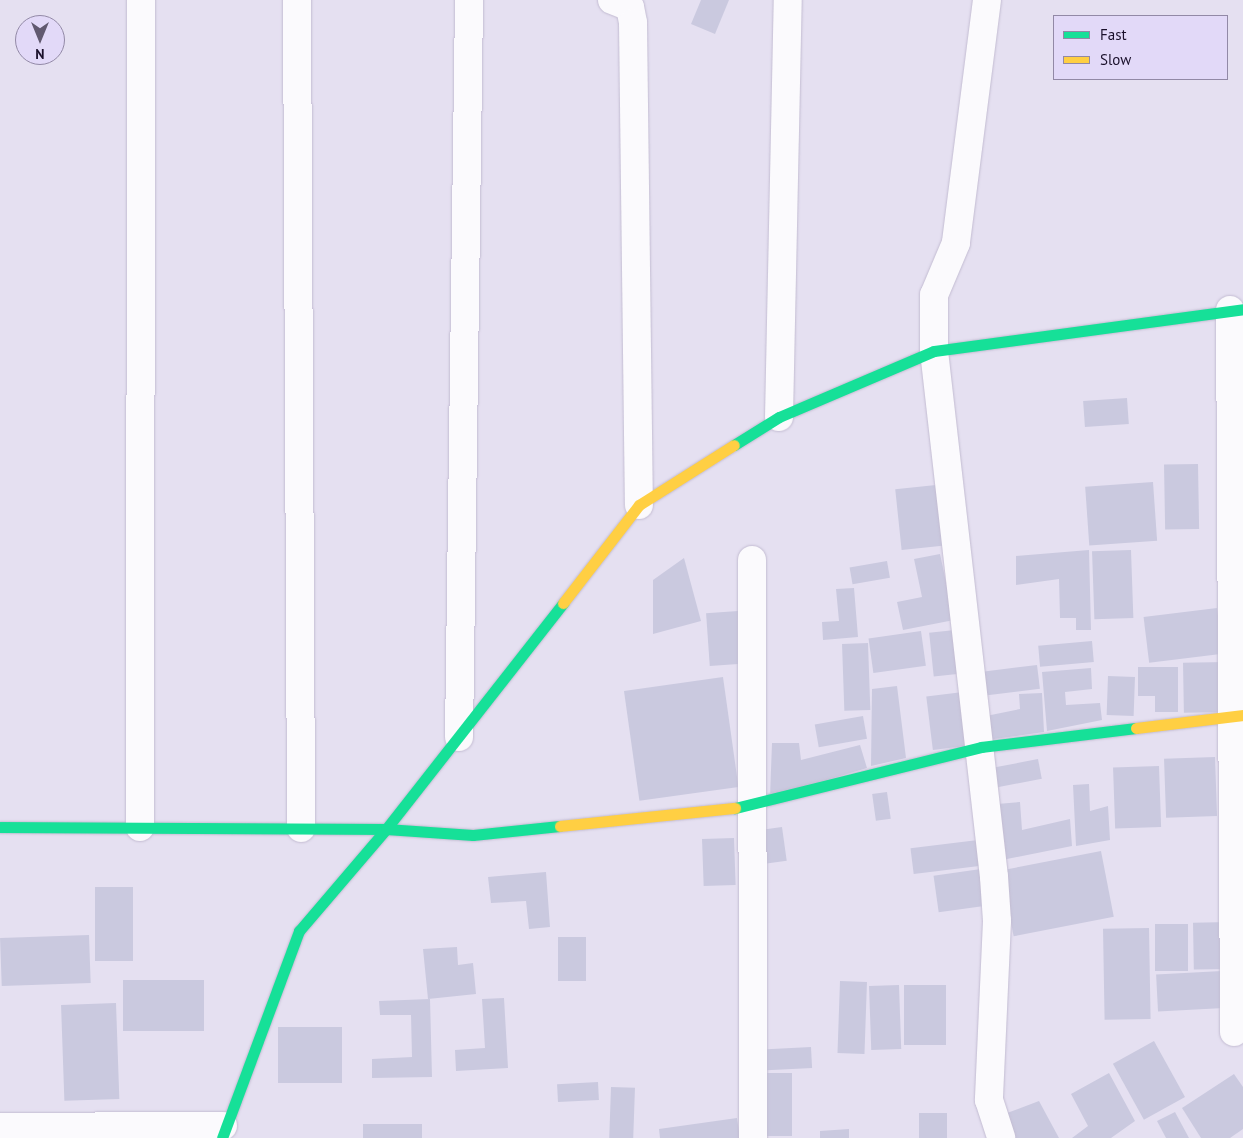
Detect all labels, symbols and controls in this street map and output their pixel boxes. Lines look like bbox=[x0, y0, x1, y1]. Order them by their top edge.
north arrow bbox=[15, 15, 65, 65]
legend bbox=[1053, 15, 1228, 80]
text: Fast bbox=[1100, 25, 1127, 44]
text: N bbox=[35, 45, 45, 63]
text: Slow bbox=[1100, 50, 1131, 69]

